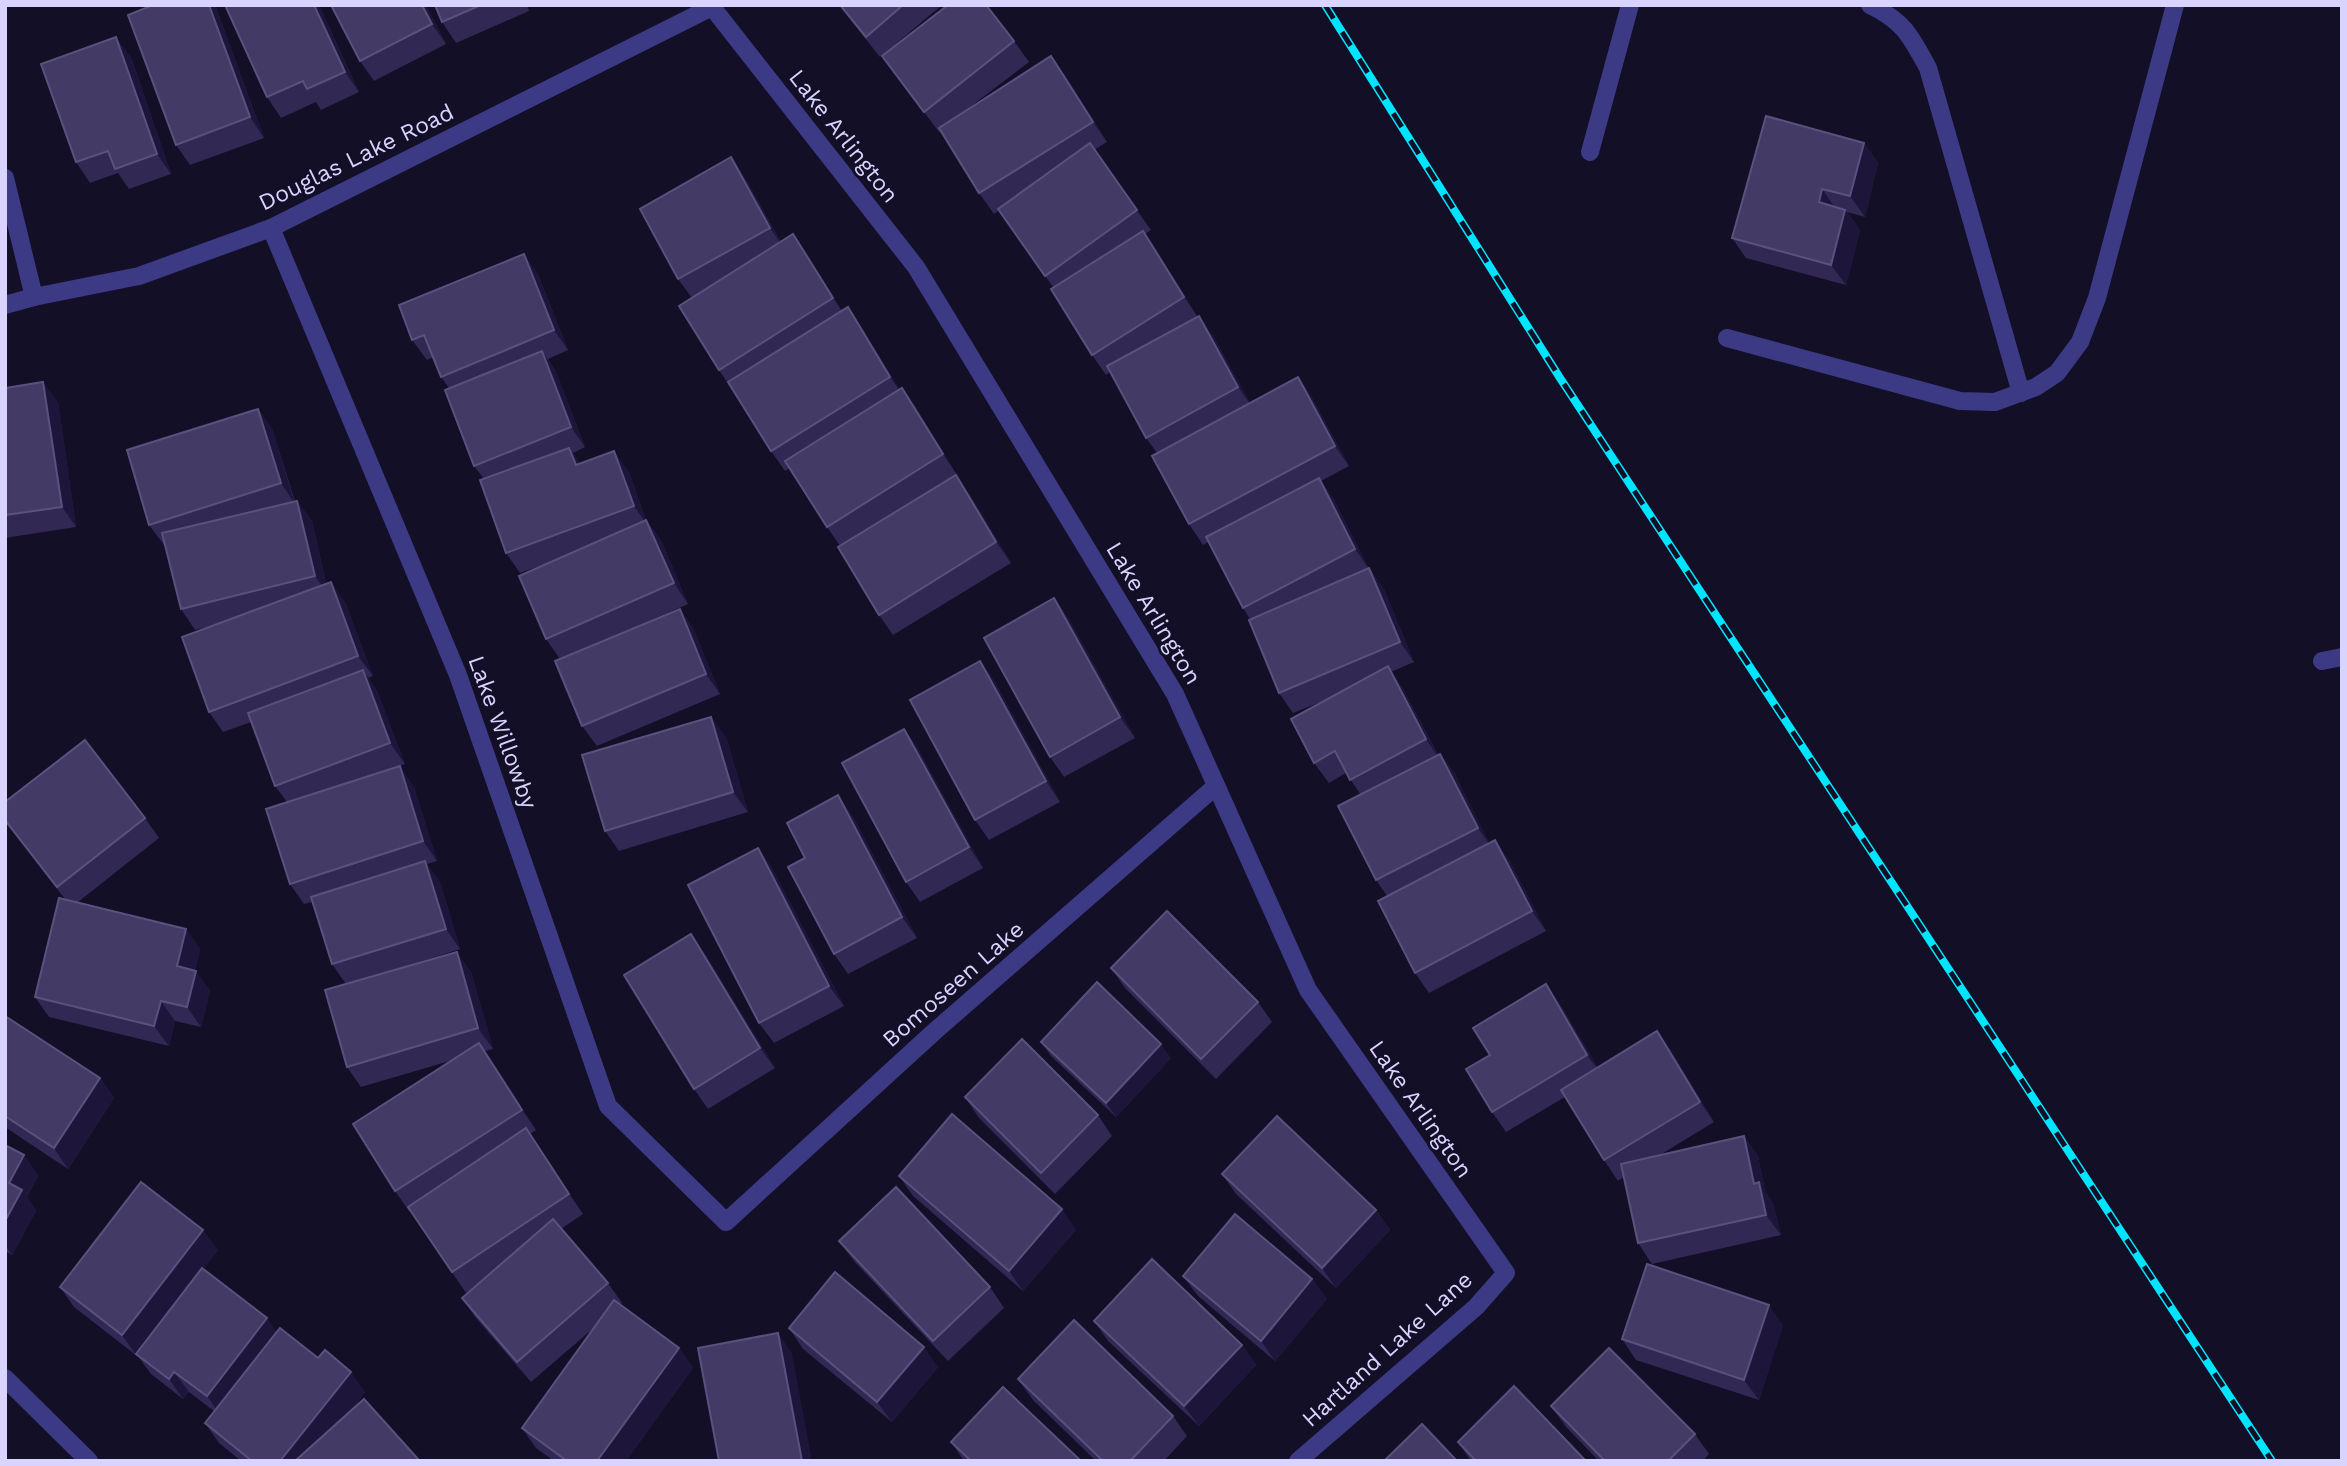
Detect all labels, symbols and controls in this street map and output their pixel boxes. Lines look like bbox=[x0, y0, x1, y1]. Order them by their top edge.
street label: Lake Arlington bbox=[783, 64, 904, 208]
street label: Douglas Lake Road bbox=[254, 99, 458, 216]
street label: Lake Arlington bbox=[1100, 537, 1207, 689]
street label: Lake Willowby bbox=[462, 652, 543, 812]
street label: Bomoseen Lake bbox=[877, 916, 1029, 1053]
street label: Lake Arlington bbox=[1363, 1035, 1478, 1183]
street label: Hartland Lake Lane bbox=[1297, 1266, 1478, 1433]

